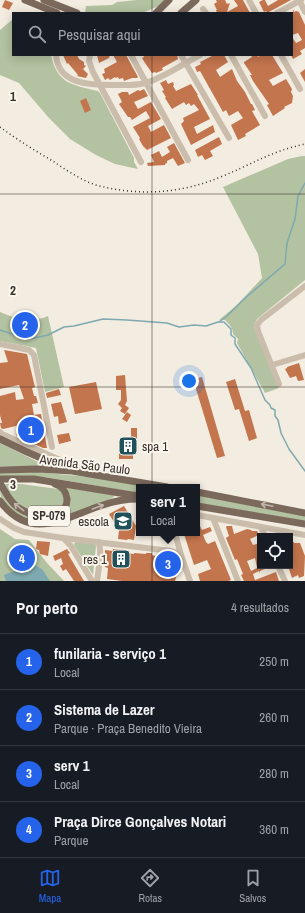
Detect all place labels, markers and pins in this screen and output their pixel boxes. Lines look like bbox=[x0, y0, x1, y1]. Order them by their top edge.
pin: 2 bbox=[12, 310, 38, 340]
pin: 1 bbox=[18, 415, 44, 445]
building icon: spa 1 bbox=[117, 435, 139, 457]
place label: spa 1 bbox=[142, 438, 168, 455]
school or university icon: escola bbox=[112, 510, 134, 532]
place label: escola bbox=[78, 513, 109, 530]
pin: 4 bbox=[9, 543, 35, 573]
building icon: res 1 bbox=[110, 548, 132, 570]
pin: 3 bbox=[155, 549, 181, 579]
place label: res 1 bbox=[83, 551, 107, 568]

